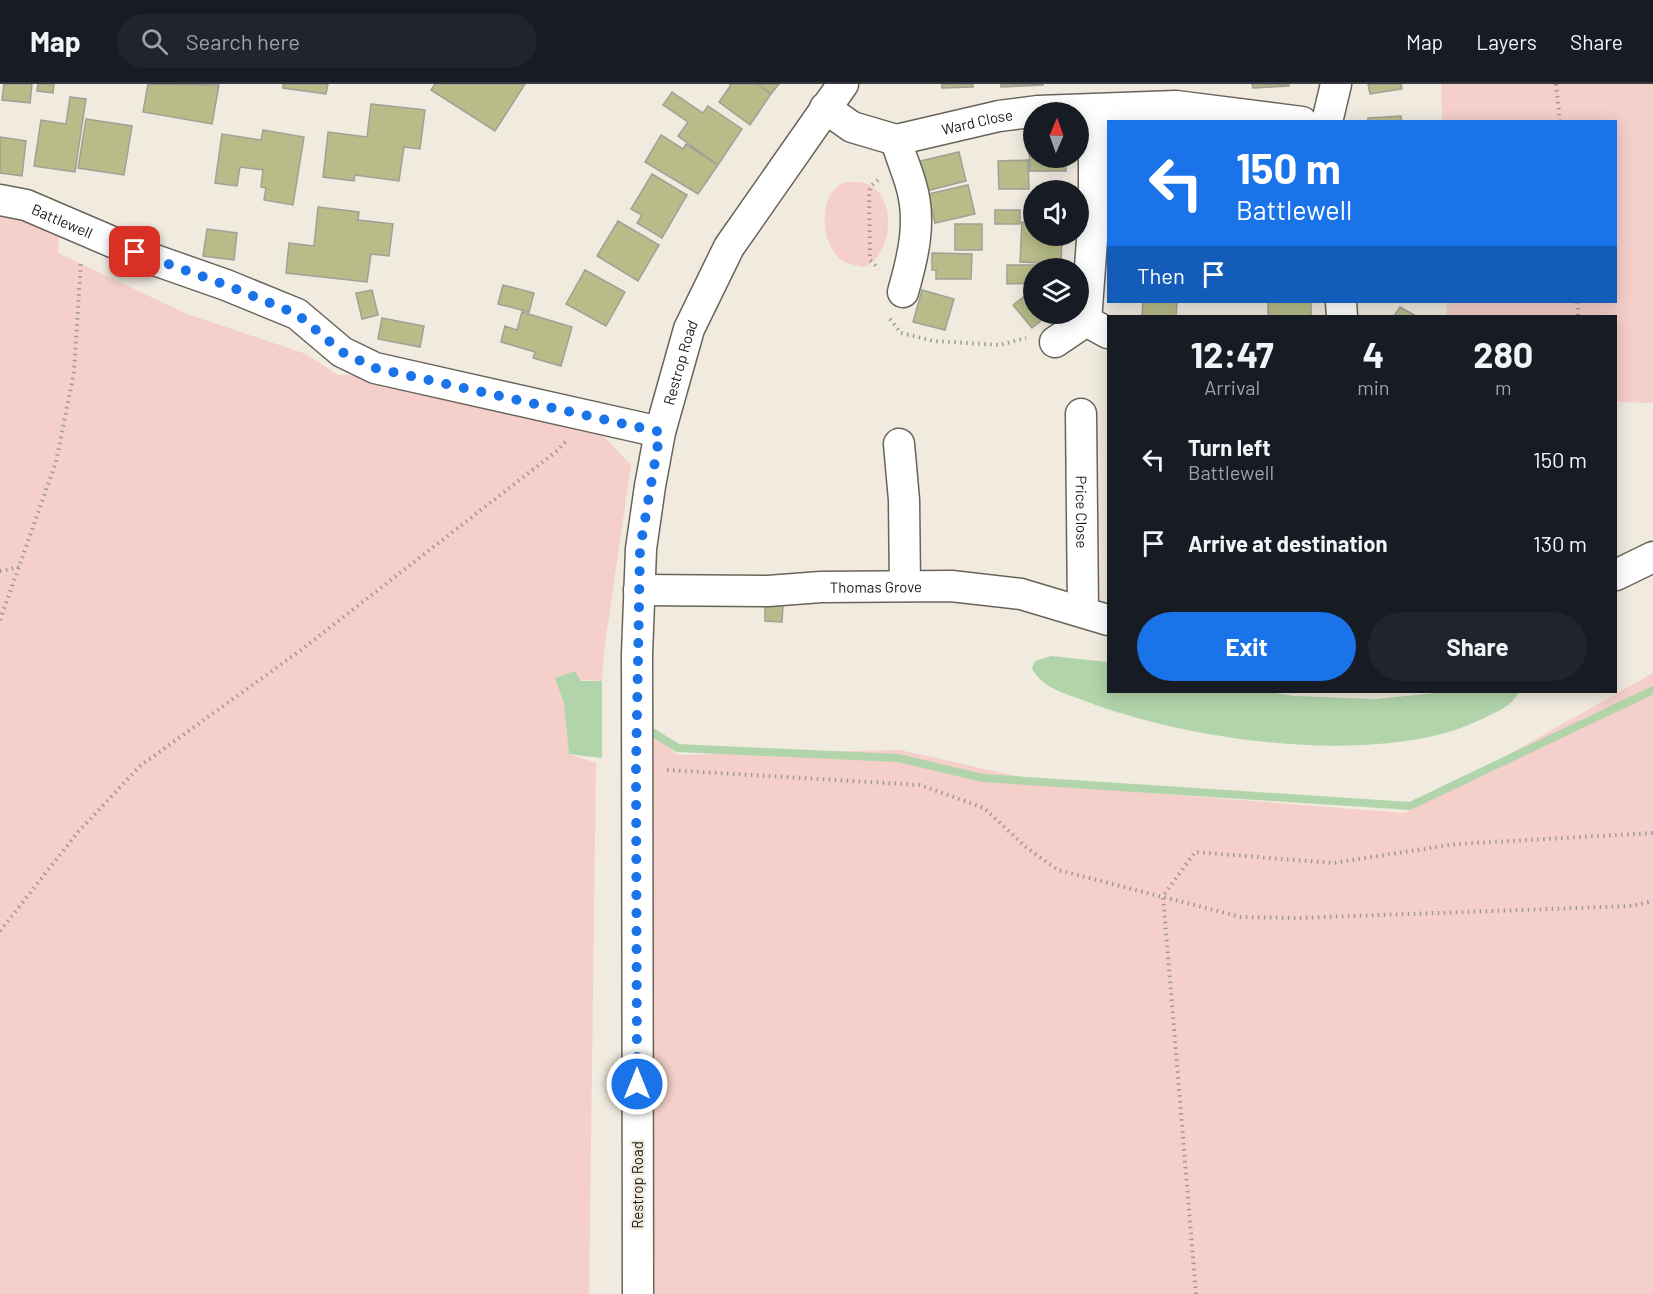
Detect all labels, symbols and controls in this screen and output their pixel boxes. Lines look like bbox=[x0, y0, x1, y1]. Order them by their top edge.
search box bbox=[117, 14, 537, 68]
text: Map bbox=[30, 24, 81, 58]
icon: search bbox=[138, 25, 171, 58]
text: Search here bbox=[186, 28, 300, 54]
text: Map bbox=[1406, 29, 1443, 54]
text: Layers bbox=[1476, 29, 1537, 54]
text: Share bbox=[1570, 29, 1623, 54]
north arrow bbox=[1023, 102, 1089, 168]
map controls bbox=[1023, 102, 1089, 324]
street label: Ward Close bbox=[939, 105, 1014, 138]
text: 150 m bbox=[1236, 142, 1341, 192]
icon: left bbox=[1137, 144, 1215, 222]
button: sound bbox=[1023, 180, 1089, 246]
text: Battlewell bbox=[1236, 193, 1352, 225]
street label: Battlewell bbox=[29, 200, 96, 242]
pin bbox=[109, 226, 160, 277]
icon: arrive bbox=[118, 235, 151, 268]
button: layers bbox=[1023, 258, 1089, 324]
icon: arrive bbox=[1197, 258, 1230, 291]
text: Then bbox=[1137, 262, 1185, 288]
street label: Restrop Road bbox=[659, 317, 701, 407]
text: 12:47 bbox=[1191, 332, 1274, 375]
text: 4 bbox=[1363, 332, 1384, 375]
text: 280 bbox=[1473, 332, 1533, 375]
text: Arrival bbox=[1204, 375, 1260, 399]
text: min bbox=[1357, 375, 1390, 399]
text: m bbox=[1495, 375, 1512, 399]
text: Turn left bbox=[1188, 434, 1271, 460]
icon: left bbox=[1137, 443, 1170, 476]
text: 150 m bbox=[1533, 446, 1587, 472]
text: Battlewell bbox=[1188, 460, 1274, 484]
street label: Price Close bbox=[1073, 475, 1091, 549]
icon: arrive bbox=[1137, 527, 1170, 560]
text: Arrive at destination bbox=[1188, 530, 1387, 556]
text: 130 m bbox=[1533, 530, 1587, 556]
street label: Thomas Grove bbox=[830, 577, 922, 596]
button: Exit bbox=[1137, 612, 1356, 681]
button: Share bbox=[1368, 612, 1587, 681]
position arrow bbox=[605, 1052, 669, 1116]
street label: Restrop Road bbox=[628, 1141, 646, 1229]

